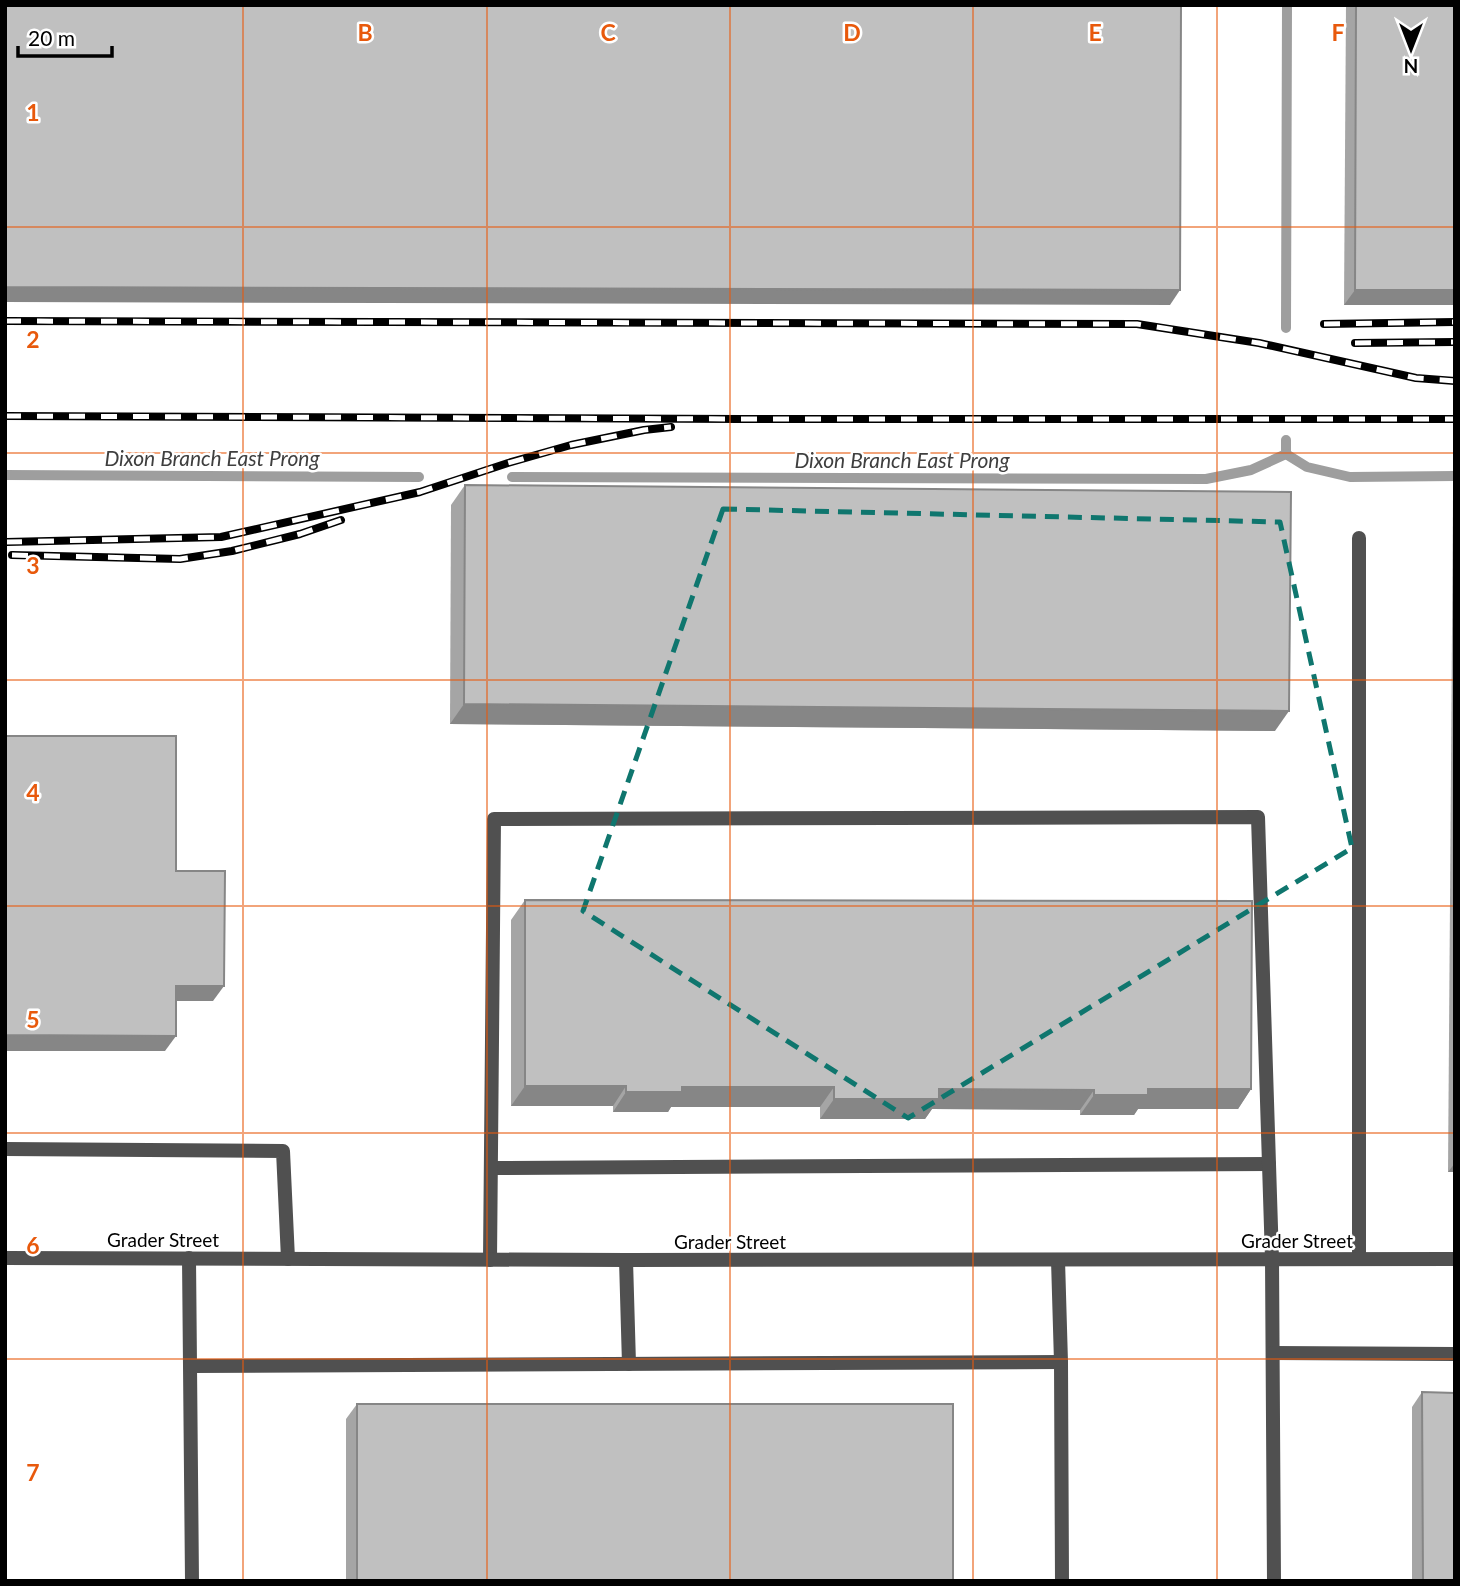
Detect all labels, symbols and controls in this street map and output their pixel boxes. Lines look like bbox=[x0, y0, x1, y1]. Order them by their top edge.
scale bar bbox=[18, 14, 112, 58]
north arrow bbox=[1376, 14, 1446, 84]
text: B bbox=[357, 18, 373, 46]
text: C bbox=[600, 18, 616, 46]
text: D bbox=[843, 18, 861, 46]
text: E bbox=[1088, 18, 1102, 46]
text: F bbox=[1331, 18, 1345, 46]
text: 20 m bbox=[28, 25, 75, 50]
text: N bbox=[1404, 55, 1418, 78]
text: 1 bbox=[26, 98, 40, 126]
text: 2 bbox=[26, 325, 40, 353]
water label: Dixon Branch East Prong bbox=[104, 445, 320, 470]
water label: Dixon Branch East Prong bbox=[794, 447, 1010, 472]
text: 3 bbox=[26, 551, 40, 579]
text: 4 bbox=[26, 778, 40, 806]
text: 5 bbox=[26, 1005, 40, 1033]
street label: Grader Street bbox=[107, 1228, 219, 1251]
street label: Grader Street bbox=[1241, 1229, 1353, 1252]
street label: Grader Street bbox=[674, 1230, 786, 1253]
text: 6 bbox=[26, 1231, 40, 1259]
text: 7 bbox=[26, 1458, 40, 1486]

